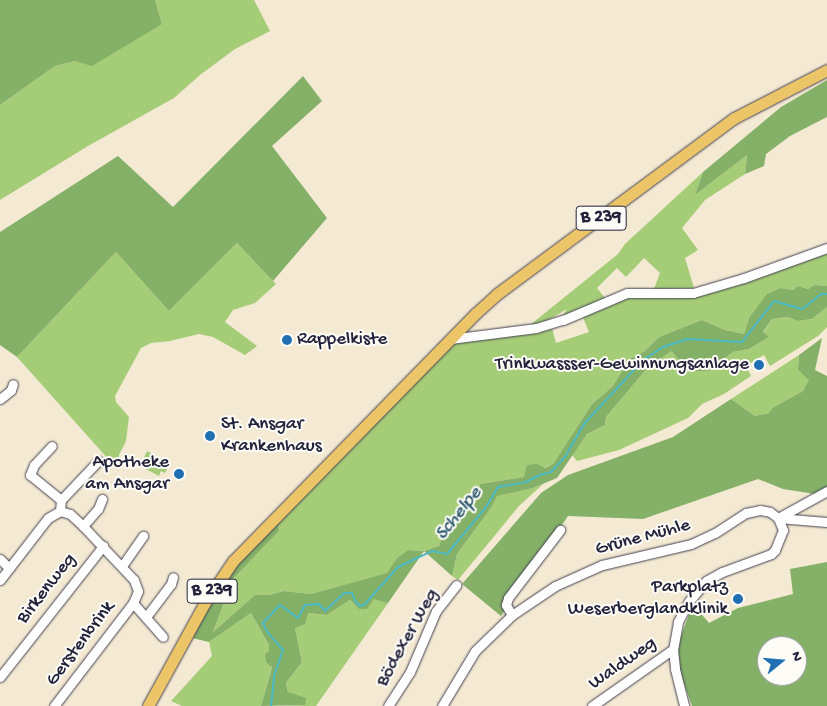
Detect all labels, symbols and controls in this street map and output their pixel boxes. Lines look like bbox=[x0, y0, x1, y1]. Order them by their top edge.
road number: B 239 bbox=[575, 202, 627, 234]
place label: Rappelkiste bbox=[297, 329, 387, 351]
marker: Rappelkiste bbox=[281, 334, 293, 346]
place label: Trinkwassser-Gewinnungsanlage bbox=[495, 354, 749, 376]
marker: Trinkwassser-Gewinnungsanlage bbox=[753, 359, 765, 371]
place label: St. Ansgar Krankenhaus bbox=[221, 414, 322, 458]
marker: St. Ansgar Krankenhaus bbox=[203, 429, 217, 443]
place label: Apotheke am Ansgar bbox=[85, 452, 169, 496]
marker: Apotheke am Ansgar bbox=[173, 468, 185, 480]
water label: Schelpe bbox=[430, 482, 488, 546]
street label: Grüne Mühle bbox=[593, 514, 693, 562]
street label: Birkenweg bbox=[12, 549, 82, 629]
road number: B 239 bbox=[186, 576, 238, 606]
place label: Parkplatz Weserberglandklinik bbox=[568, 577, 728, 621]
street label: Bödexer Weg bbox=[372, 585, 444, 691]
marker: Parkplatz Weserberglandklinik bbox=[732, 593, 744, 605]
street label: Gerstenbrink bbox=[42, 597, 120, 691]
street label: Waldweg bbox=[585, 632, 661, 696]
north arrow bbox=[757, 636, 807, 686]
text: N bbox=[786, 650, 805, 664]

